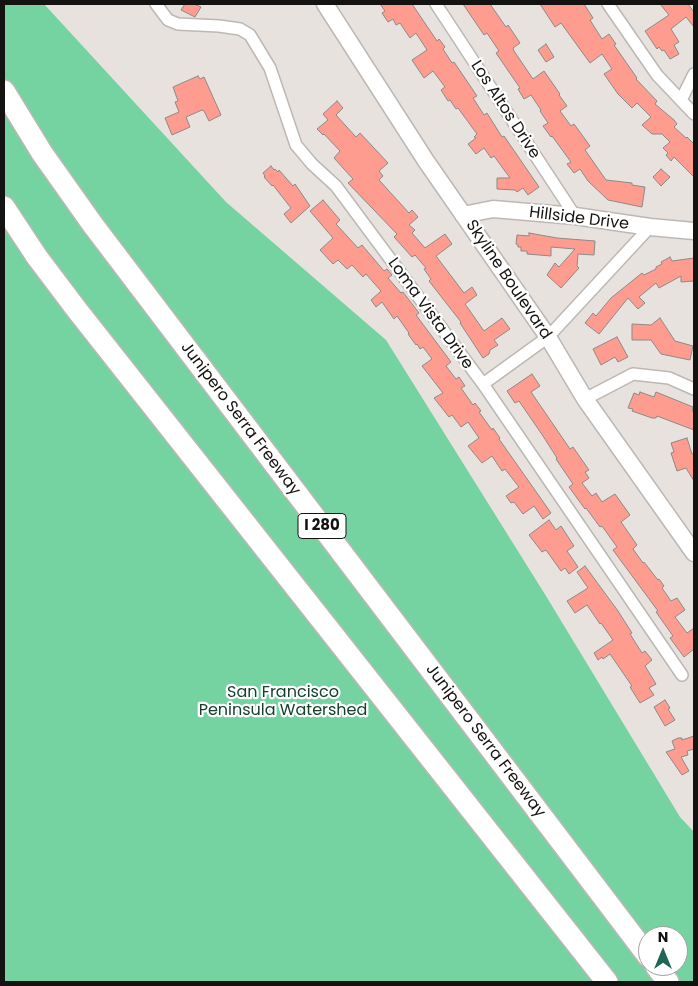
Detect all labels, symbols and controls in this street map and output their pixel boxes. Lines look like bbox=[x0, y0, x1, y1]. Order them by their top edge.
street label: Los Altos Drive bbox=[466, 57, 544, 163]
street label: Hillside Drive bbox=[528, 203, 630, 235]
street label: Skyline Boulevard bbox=[461, 217, 555, 343]
street label: Loma Vista Drive bbox=[383, 255, 477, 373]
street label: Junipero Serra Freeway bbox=[176, 338, 304, 500]
road number: I 280 bbox=[298, 514, 346, 538]
street label: Junipero Serra Freeway bbox=[421, 660, 549, 822]
park label: San Francisco Peninsula Watershed bbox=[199, 683, 367, 721]
north arrow bbox=[638, 926, 688, 976]
text: N bbox=[658, 927, 668, 947]

